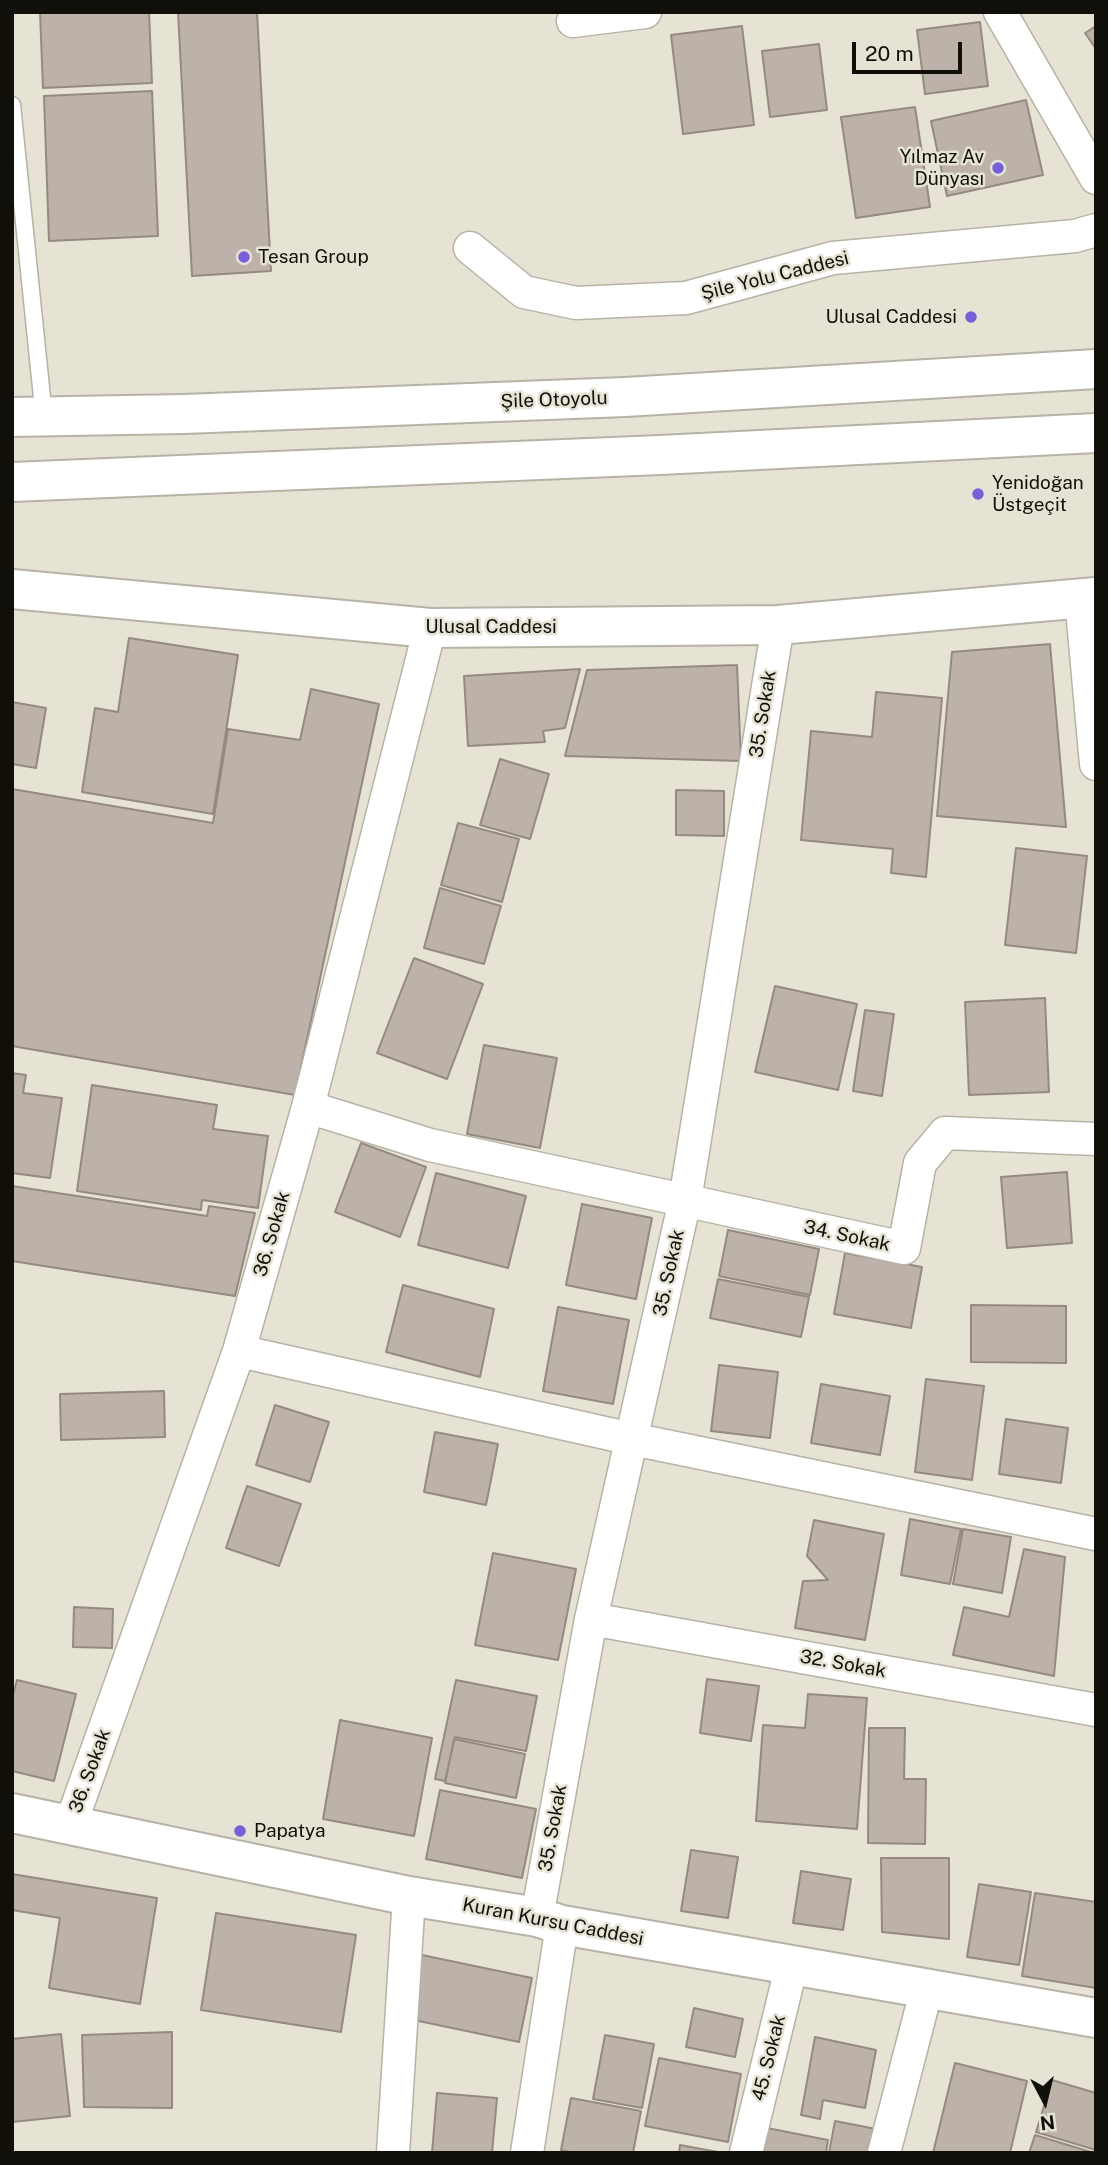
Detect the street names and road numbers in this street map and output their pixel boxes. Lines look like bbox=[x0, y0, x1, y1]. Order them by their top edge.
street label: Şile Yolu Caddesi bbox=[699, 247, 851, 305]
street label: Şile Otoyolu bbox=[500, 387, 608, 413]
street label: Ulusal Caddesi bbox=[425, 616, 557, 638]
street label: 35. Sokak bbox=[745, 669, 781, 759]
street label: 36. Sokak bbox=[249, 1189, 295, 1279]
street label: 34. Sokak bbox=[802, 1216, 892, 1256]
street label: 35. Sokak bbox=[649, 1228, 689, 1318]
street label: 32. Sokak bbox=[798, 1645, 888, 1683]
street label: 36. Sokak bbox=[64, 1726, 116, 1816]
street label: 35. Sokak bbox=[534, 1783, 572, 1873]
street label: Kuran Kursu Caddesi bbox=[461, 1893, 645, 1951]
street label: 45. Sokak bbox=[747, 2013, 791, 2103]

